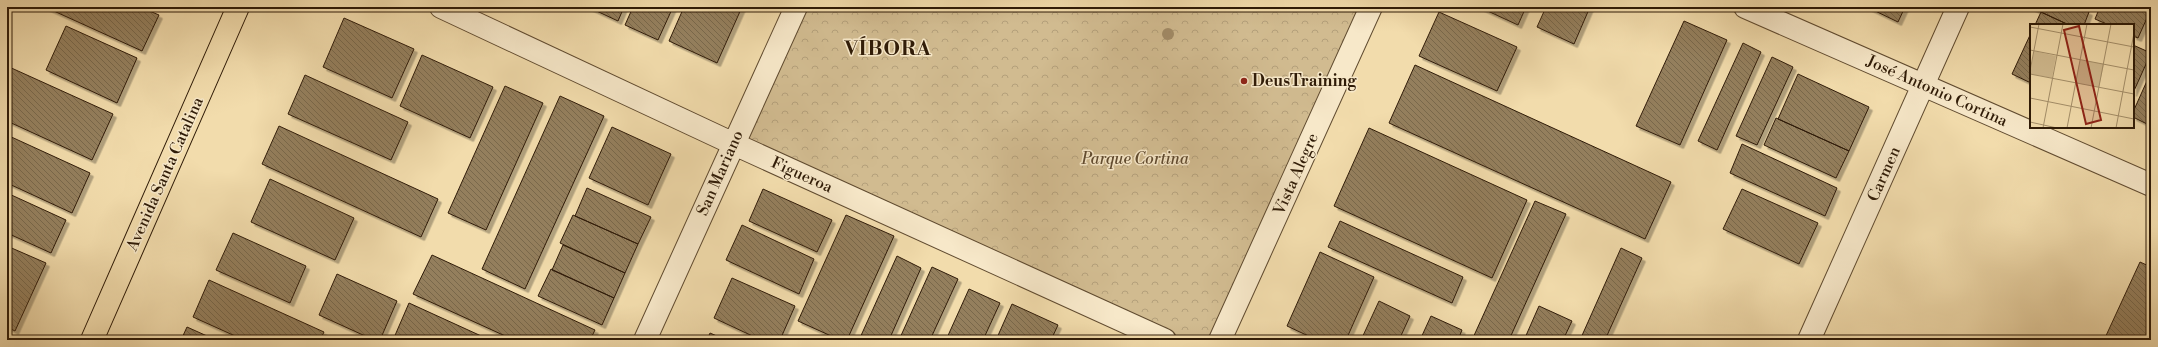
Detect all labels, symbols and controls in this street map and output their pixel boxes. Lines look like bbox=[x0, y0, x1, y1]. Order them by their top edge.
inset map bbox=[2030, 24, 2134, 128]
district label: VÍBORA bbox=[843, 36, 932, 62]
street label: José Antonio Cortina bbox=[1862, 50, 2011, 131]
place label: DeusTraining bbox=[1252, 71, 1357, 91]
marker: DeusTraining bbox=[1239, 76, 1249, 86]
street label: Avenida Santa Catalina bbox=[122, 93, 208, 255]
street label: San Mariano bbox=[692, 127, 748, 219]
street label: Vista Alegre bbox=[1269, 130, 1323, 219]
street label: Carmen bbox=[1863, 143, 1905, 205]
park label: Parque Cortina bbox=[1080, 149, 1189, 169]
street label: Figueroa bbox=[768, 153, 837, 198]

